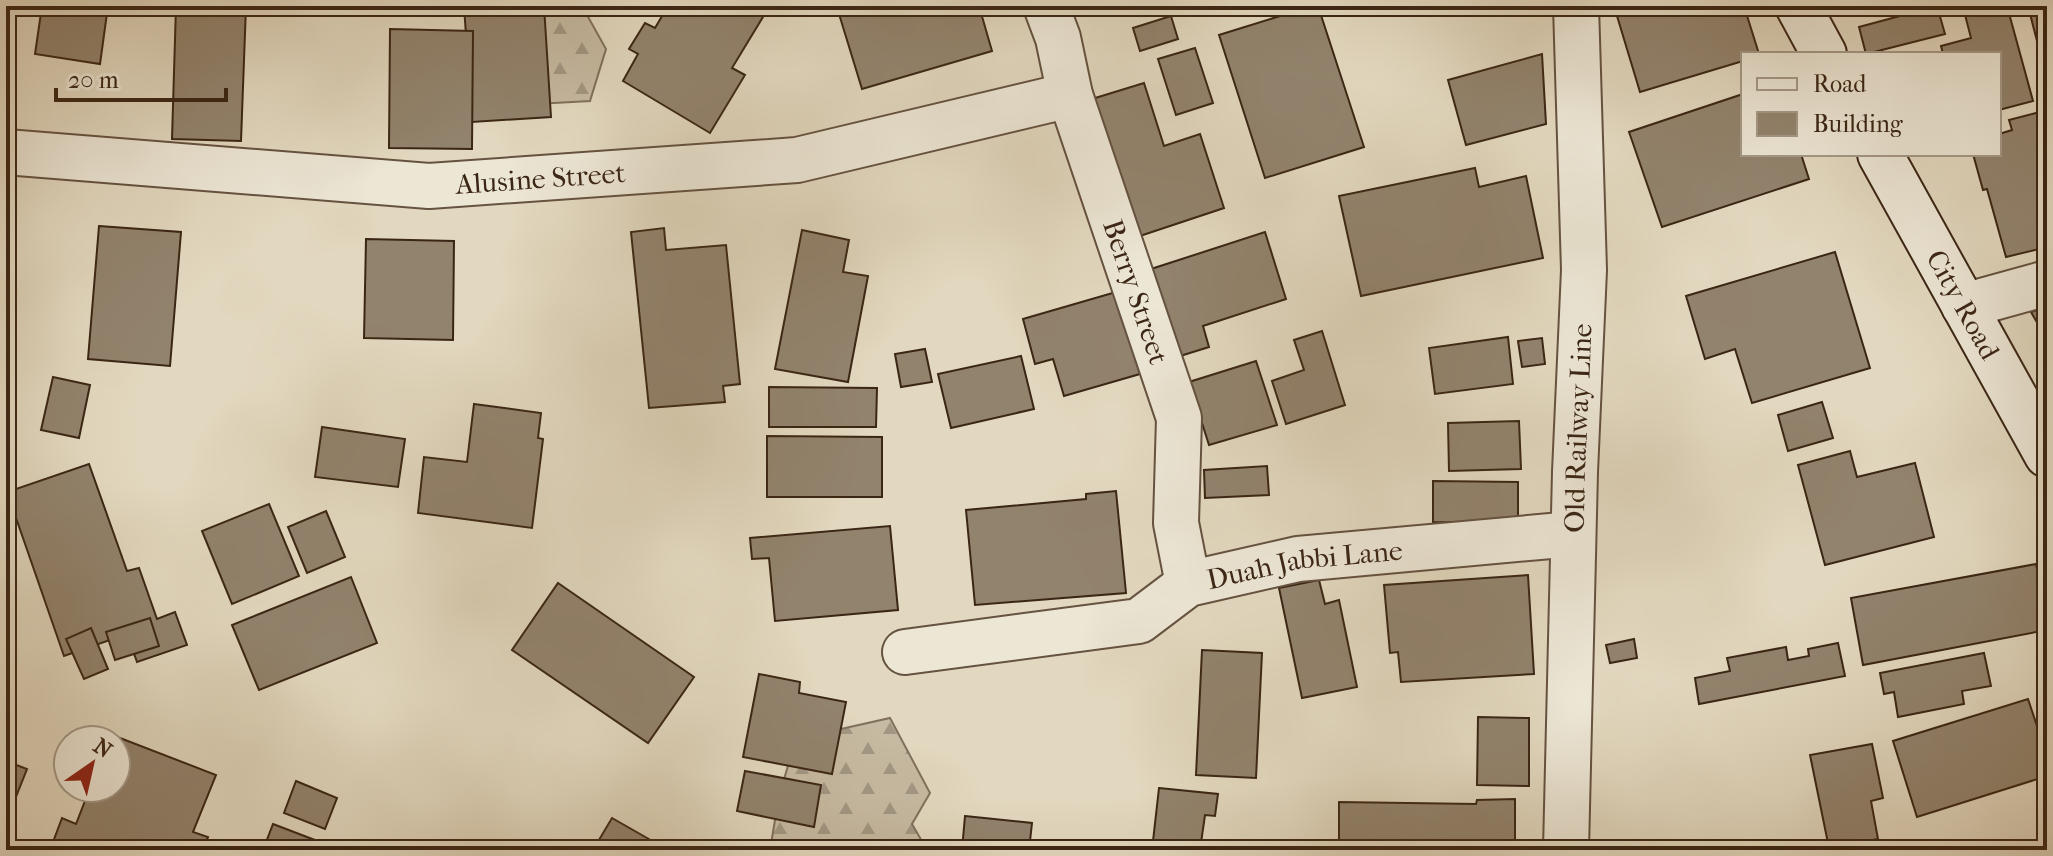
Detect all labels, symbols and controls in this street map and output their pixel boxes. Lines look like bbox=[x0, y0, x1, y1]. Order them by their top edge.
scale bar bbox=[56, 52, 226, 102]
legend bbox=[1741, 52, 2001, 156]
text: 20 m bbox=[68, 66, 119, 94]
text: Road bbox=[1813, 70, 1867, 98]
text: Building bbox=[1813, 110, 1904, 138]
street label: Alusine Street bbox=[453, 156, 626, 201]
street label: Berry Street bbox=[1097, 215, 1176, 368]
street label: City Road bbox=[1920, 244, 2007, 366]
street label: Old Railway Line bbox=[1557, 323, 1598, 533]
street label: Duah Jabbi Lane bbox=[1203, 533, 1404, 596]
north arrow bbox=[52, 724, 132, 804]
text: N bbox=[88, 733, 117, 764]

